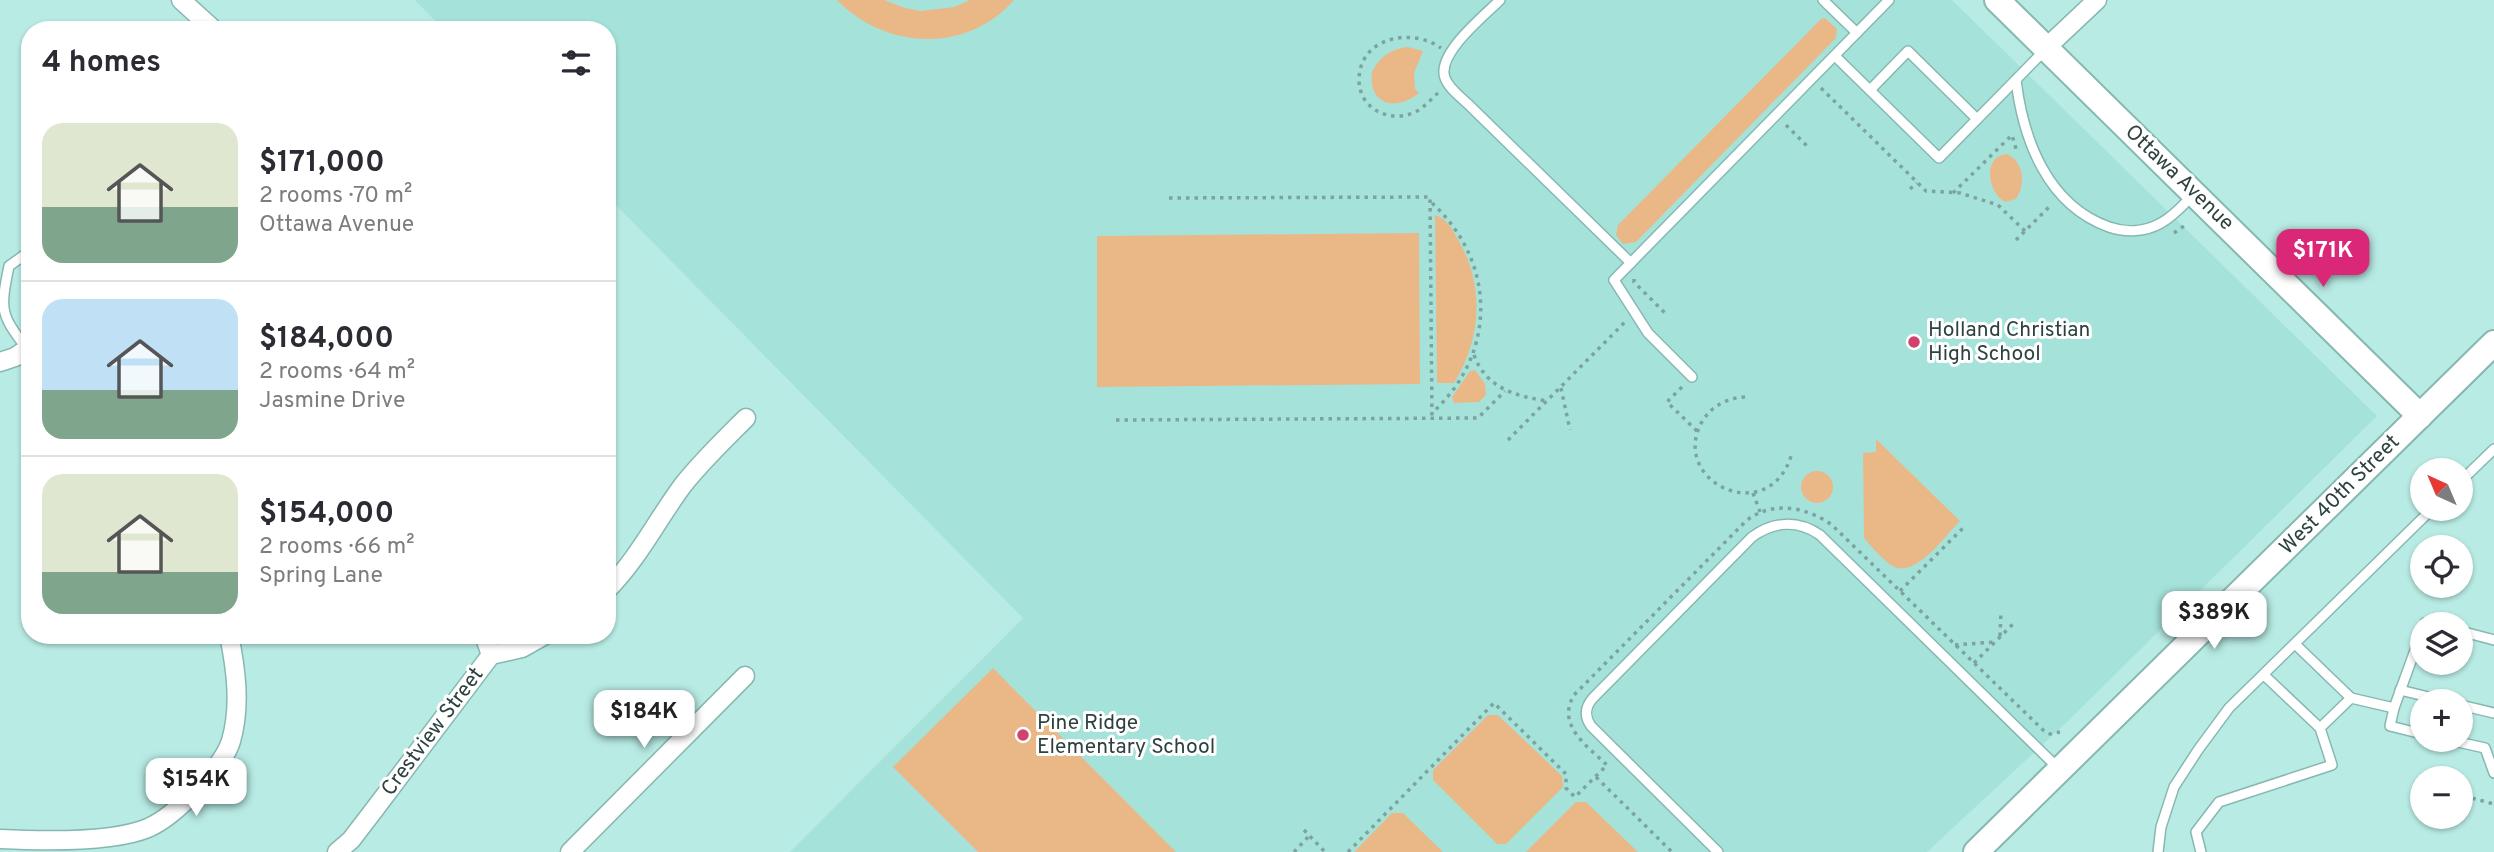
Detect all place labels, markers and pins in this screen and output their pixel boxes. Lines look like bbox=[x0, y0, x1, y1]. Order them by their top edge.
pin: $171K bbox=[2274, 230, 2372, 289]
place label: Holland Christian High School bbox=[1928, 317, 2090, 368]
marker: Holland Christian High School bbox=[1906, 334, 1922, 350]
pin: $389K bbox=[2165, 592, 2263, 651]
pin: $184K bbox=[595, 690, 693, 750]
place label: Pine Ridge Elementary School bbox=[1037, 710, 1215, 761]
marker: Pine Ridge Elementary School bbox=[1015, 727, 1031, 743]
pin: $154K bbox=[147, 758, 245, 818]

